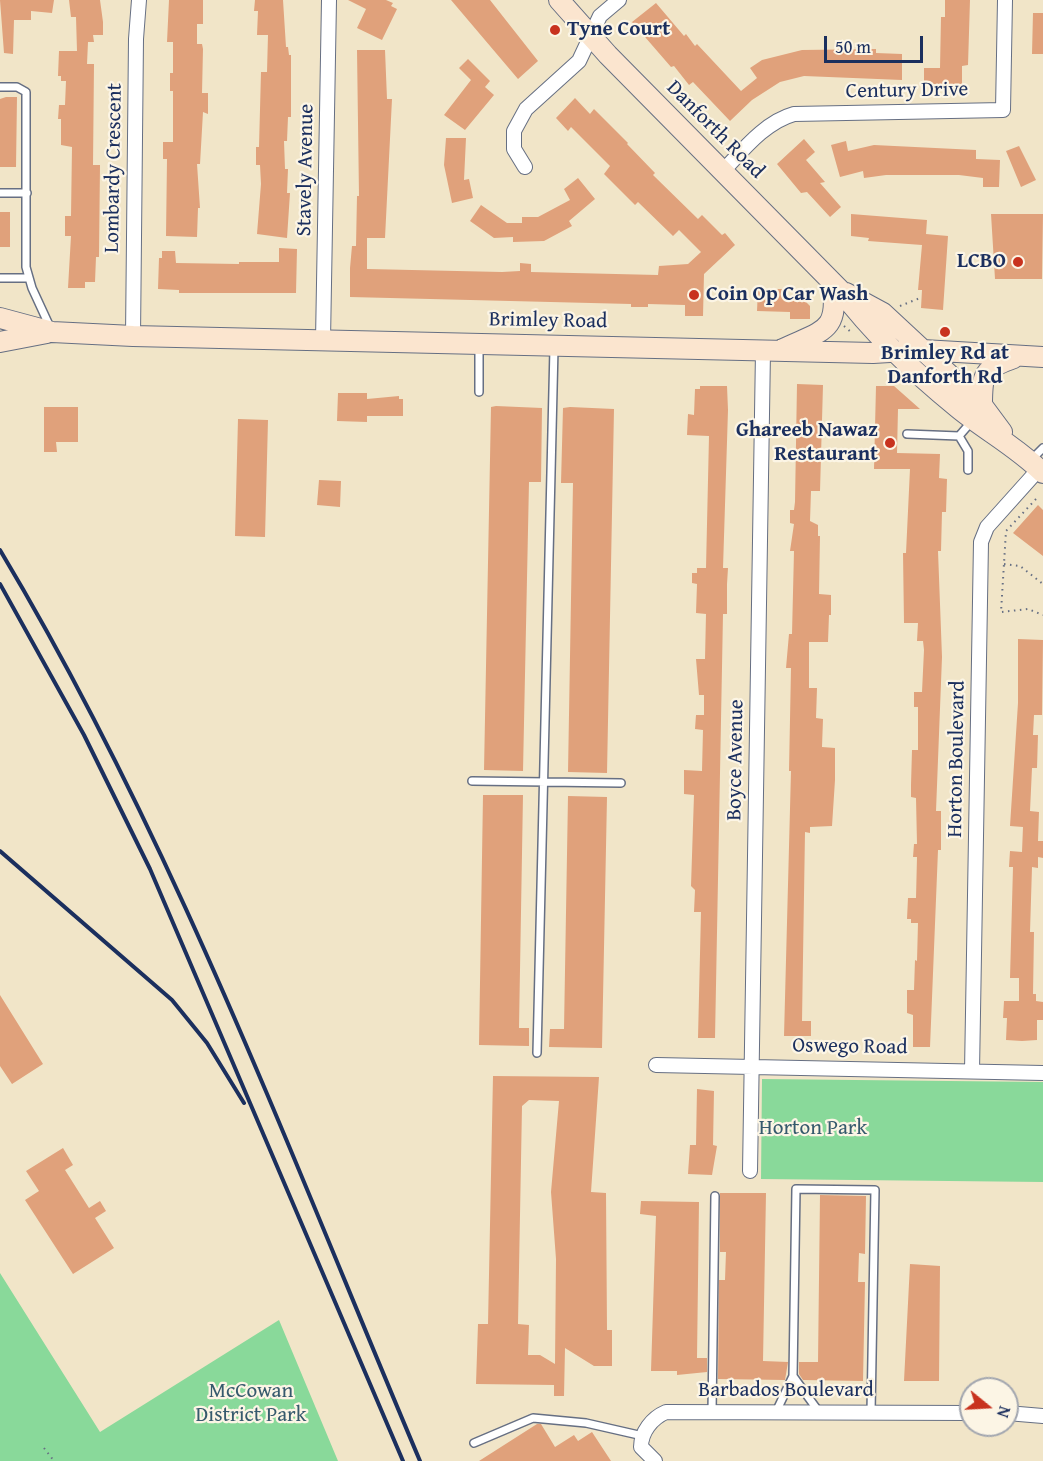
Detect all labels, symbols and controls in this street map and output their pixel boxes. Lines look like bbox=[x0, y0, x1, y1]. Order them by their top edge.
place label: Tyne Court bbox=[567, 17, 670, 43]
marker: Tyne Court bbox=[548, 23, 562, 37]
scale bar bbox=[827, 24, 926, 62]
text: 50 m bbox=[835, 33, 871, 60]
street label: Danforth Road bbox=[661, 76, 769, 184]
street label: Century Drive bbox=[845, 77, 969, 105]
street label: Lombardy Crescent bbox=[100, 83, 128, 253]
street label: Stavely Avenue bbox=[292, 103, 320, 237]
place label: LCBO bbox=[957, 249, 1006, 275]
marker: LCBO bbox=[1011, 255, 1025, 269]
place label: Coin Op Car Wash bbox=[706, 282, 869, 308]
marker: Coin Op Car Wash bbox=[687, 288, 701, 302]
street label: Brimley Road bbox=[489, 307, 607, 335]
marker: Brimley Rd at Danforth Rd bbox=[938, 325, 952, 339]
place label: Brimley Rd at Danforth Rd bbox=[881, 341, 1009, 391]
place label: Ghareeb Nawaz Restaurant bbox=[736, 418, 878, 468]
marker: Ghareeb Nawaz Restaurant bbox=[883, 436, 897, 450]
street label: Horton Boulevard bbox=[943, 680, 971, 838]
street label: Boyce Avenue bbox=[722, 699, 750, 821]
street label: Oswego Road bbox=[792, 1033, 908, 1061]
park label: Horton Park bbox=[759, 1116, 867, 1142]
north arrow bbox=[959, 1377, 1019, 1437]
street label: Barbados Boulevard bbox=[698, 1378, 874, 1404]
park label: McCowan District Park bbox=[196, 1379, 306, 1429]
text: N bbox=[991, 1403, 1017, 1421]

